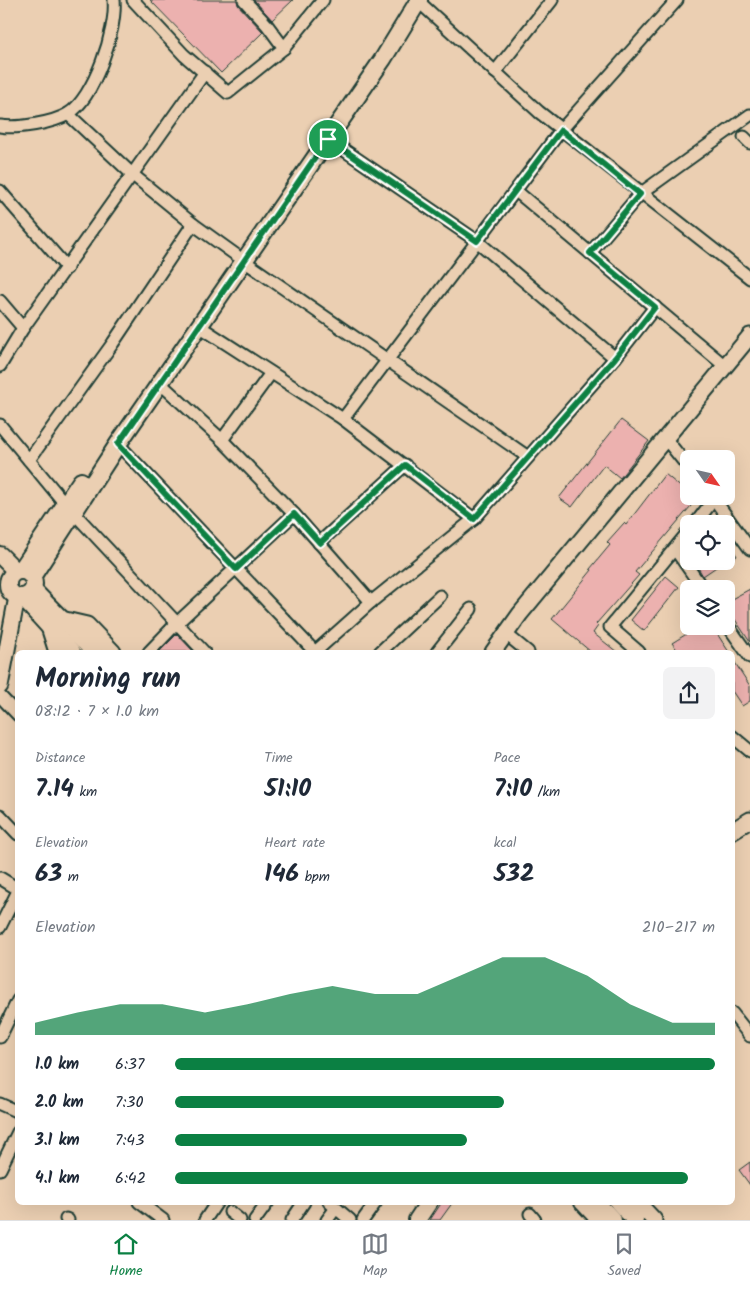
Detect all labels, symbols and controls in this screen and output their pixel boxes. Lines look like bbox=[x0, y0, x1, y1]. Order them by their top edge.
pin bbox=[307, 118, 349, 160]
icon: arrive bbox=[314, 125, 342, 153]
north arrow bbox=[680, 450, 735, 505]
map controls bbox=[680, 450, 735, 635]
button: locate bbox=[680, 515, 735, 570]
button: layers bbox=[680, 580, 735, 635]
text: Morning run bbox=[35, 657, 181, 702]
button: share bbox=[663, 667, 715, 719]
text: 08:12 · 7 × 1.0 km bbox=[35, 699, 159, 724]
text: Distance bbox=[35, 747, 85, 769]
text: Time bbox=[264, 747, 293, 769]
text: Pace bbox=[494, 747, 520, 769]
text: 7.14 bbox=[35, 769, 74, 809]
text: 51:10 bbox=[264, 769, 311, 809]
text: 7:10 bbox=[494, 769, 532, 809]
text: km bbox=[74, 781, 97, 803]
text: /km bbox=[532, 781, 560, 803]
text: Elevation bbox=[35, 832, 88, 854]
text: Heart rate bbox=[264, 832, 325, 854]
text: kcal bbox=[494, 832, 516, 854]
text: 63 bbox=[35, 854, 62, 894]
text: 146 bbox=[264, 854, 299, 894]
text: 532 bbox=[494, 854, 535, 894]
text: m bbox=[62, 866, 79, 888]
text: bpm bbox=[299, 866, 330, 888]
text: Elevation bbox=[35, 915, 96, 940]
text: 210–217 m bbox=[642, 915, 715, 940]
text: 1.0 km bbox=[35, 1052, 79, 1077]
text: 6:37 bbox=[115, 1052, 144, 1077]
text: 2.0 km bbox=[35, 1090, 83, 1115]
text: 7:30 bbox=[115, 1090, 143, 1115]
text: 3.1 km bbox=[35, 1128, 80, 1153]
text: 7:43 bbox=[115, 1128, 144, 1153]
text: 4.1 km bbox=[35, 1166, 80, 1191]
text: 6:42 bbox=[115, 1166, 146, 1191]
tab: Home bbox=[109, 1230, 142, 1282]
tab: Map bbox=[361, 1230, 389, 1282]
tab: Saved bbox=[608, 1230, 641, 1282]

